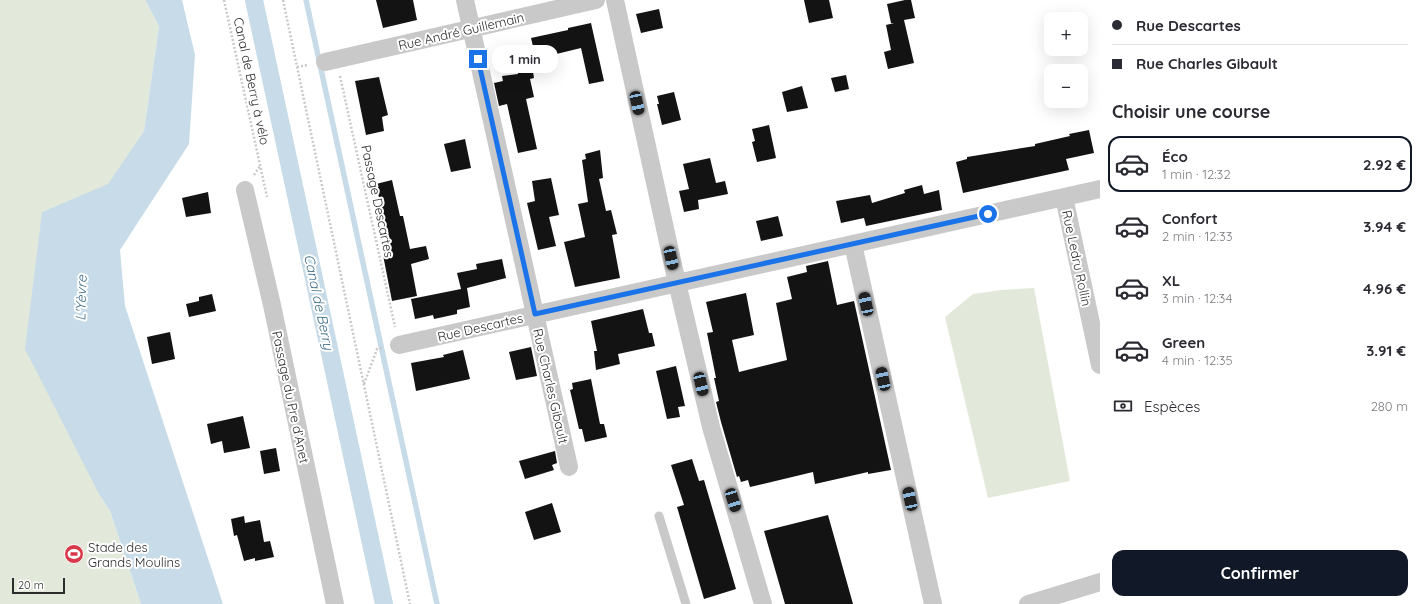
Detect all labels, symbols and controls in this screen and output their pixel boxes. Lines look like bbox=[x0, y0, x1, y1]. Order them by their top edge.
street label: Rue André Guillemain bbox=[396, 9, 526, 53]
map controls bbox=[1044, 12, 1088, 108]
button: + bbox=[1044, 12, 1088, 56]
street label: Canal de Berry à vélo bbox=[231, 16, 273, 146]
text: Rue Descartes bbox=[1136, 16, 1241, 35]
callout: 1 min bbox=[492, 45, 558, 73]
route end bbox=[469, 50, 487, 68]
text: 1 min bbox=[509, 51, 541, 67]
text: Rue Charles Gibault bbox=[1136, 54, 1278, 73]
button: − bbox=[1044, 64, 1088, 108]
car bbox=[629, 90, 645, 116]
text: Choisir une course bbox=[1112, 100, 1270, 123]
street label: Passage Descartes bbox=[358, 143, 398, 259]
icon: car bbox=[1114, 146, 1150, 182]
text: Éco bbox=[1162, 147, 1188, 166]
text: 2.92 € bbox=[1363, 155, 1406, 174]
text: 1 min · 12:32 bbox=[1162, 166, 1231, 182]
route start bbox=[979, 205, 997, 223]
icon: car bbox=[1114, 208, 1150, 244]
street label: Rue Ledru Rollin bbox=[1059, 209, 1095, 307]
text: Confort bbox=[1162, 209, 1218, 228]
text: 3.94 € bbox=[1363, 217, 1406, 236]
text: 2 min · 12:33 bbox=[1162, 228, 1233, 244]
car bbox=[663, 245, 679, 271]
water label: Canal de Berry bbox=[300, 253, 338, 352]
icon: car bbox=[1114, 270, 1150, 306]
text: XL bbox=[1162, 271, 1180, 290]
water label: L'Yèvre bbox=[71, 274, 91, 321]
text: 4.96 € bbox=[1363, 279, 1406, 298]
text: 3 min · 12:34 bbox=[1162, 290, 1232, 306]
car bbox=[858, 291, 874, 317]
street label: Rue Descartes bbox=[436, 309, 524, 345]
street label: Rue Charles Gibault bbox=[530, 327, 572, 445]
street label: Passage du Pre d’Anet bbox=[269, 329, 313, 465]
icon: car bbox=[1114, 332, 1150, 368]
text: Green bbox=[1162, 333, 1205, 352]
text: 3.91 € bbox=[1366, 341, 1406, 360]
text: 4 min · 12:35 bbox=[1162, 352, 1233, 368]
car bbox=[875, 366, 891, 392]
car bbox=[692, 371, 710, 397]
icon: cash bbox=[1112, 395, 1134, 417]
text: Espèces bbox=[1144, 397, 1200, 416]
text: 280 m bbox=[1371, 398, 1408, 414]
car bbox=[902, 486, 918, 512]
car bbox=[724, 487, 742, 513]
place label: Stade des Grands Moulins bbox=[88, 539, 180, 570]
sports icon: Stade des Grands Moulins bbox=[63, 543, 85, 565]
button: Confirmer bbox=[1112, 550, 1408, 596]
scale bar bbox=[12, 576, 65, 595]
text: 20 m bbox=[18, 578, 44, 592]

